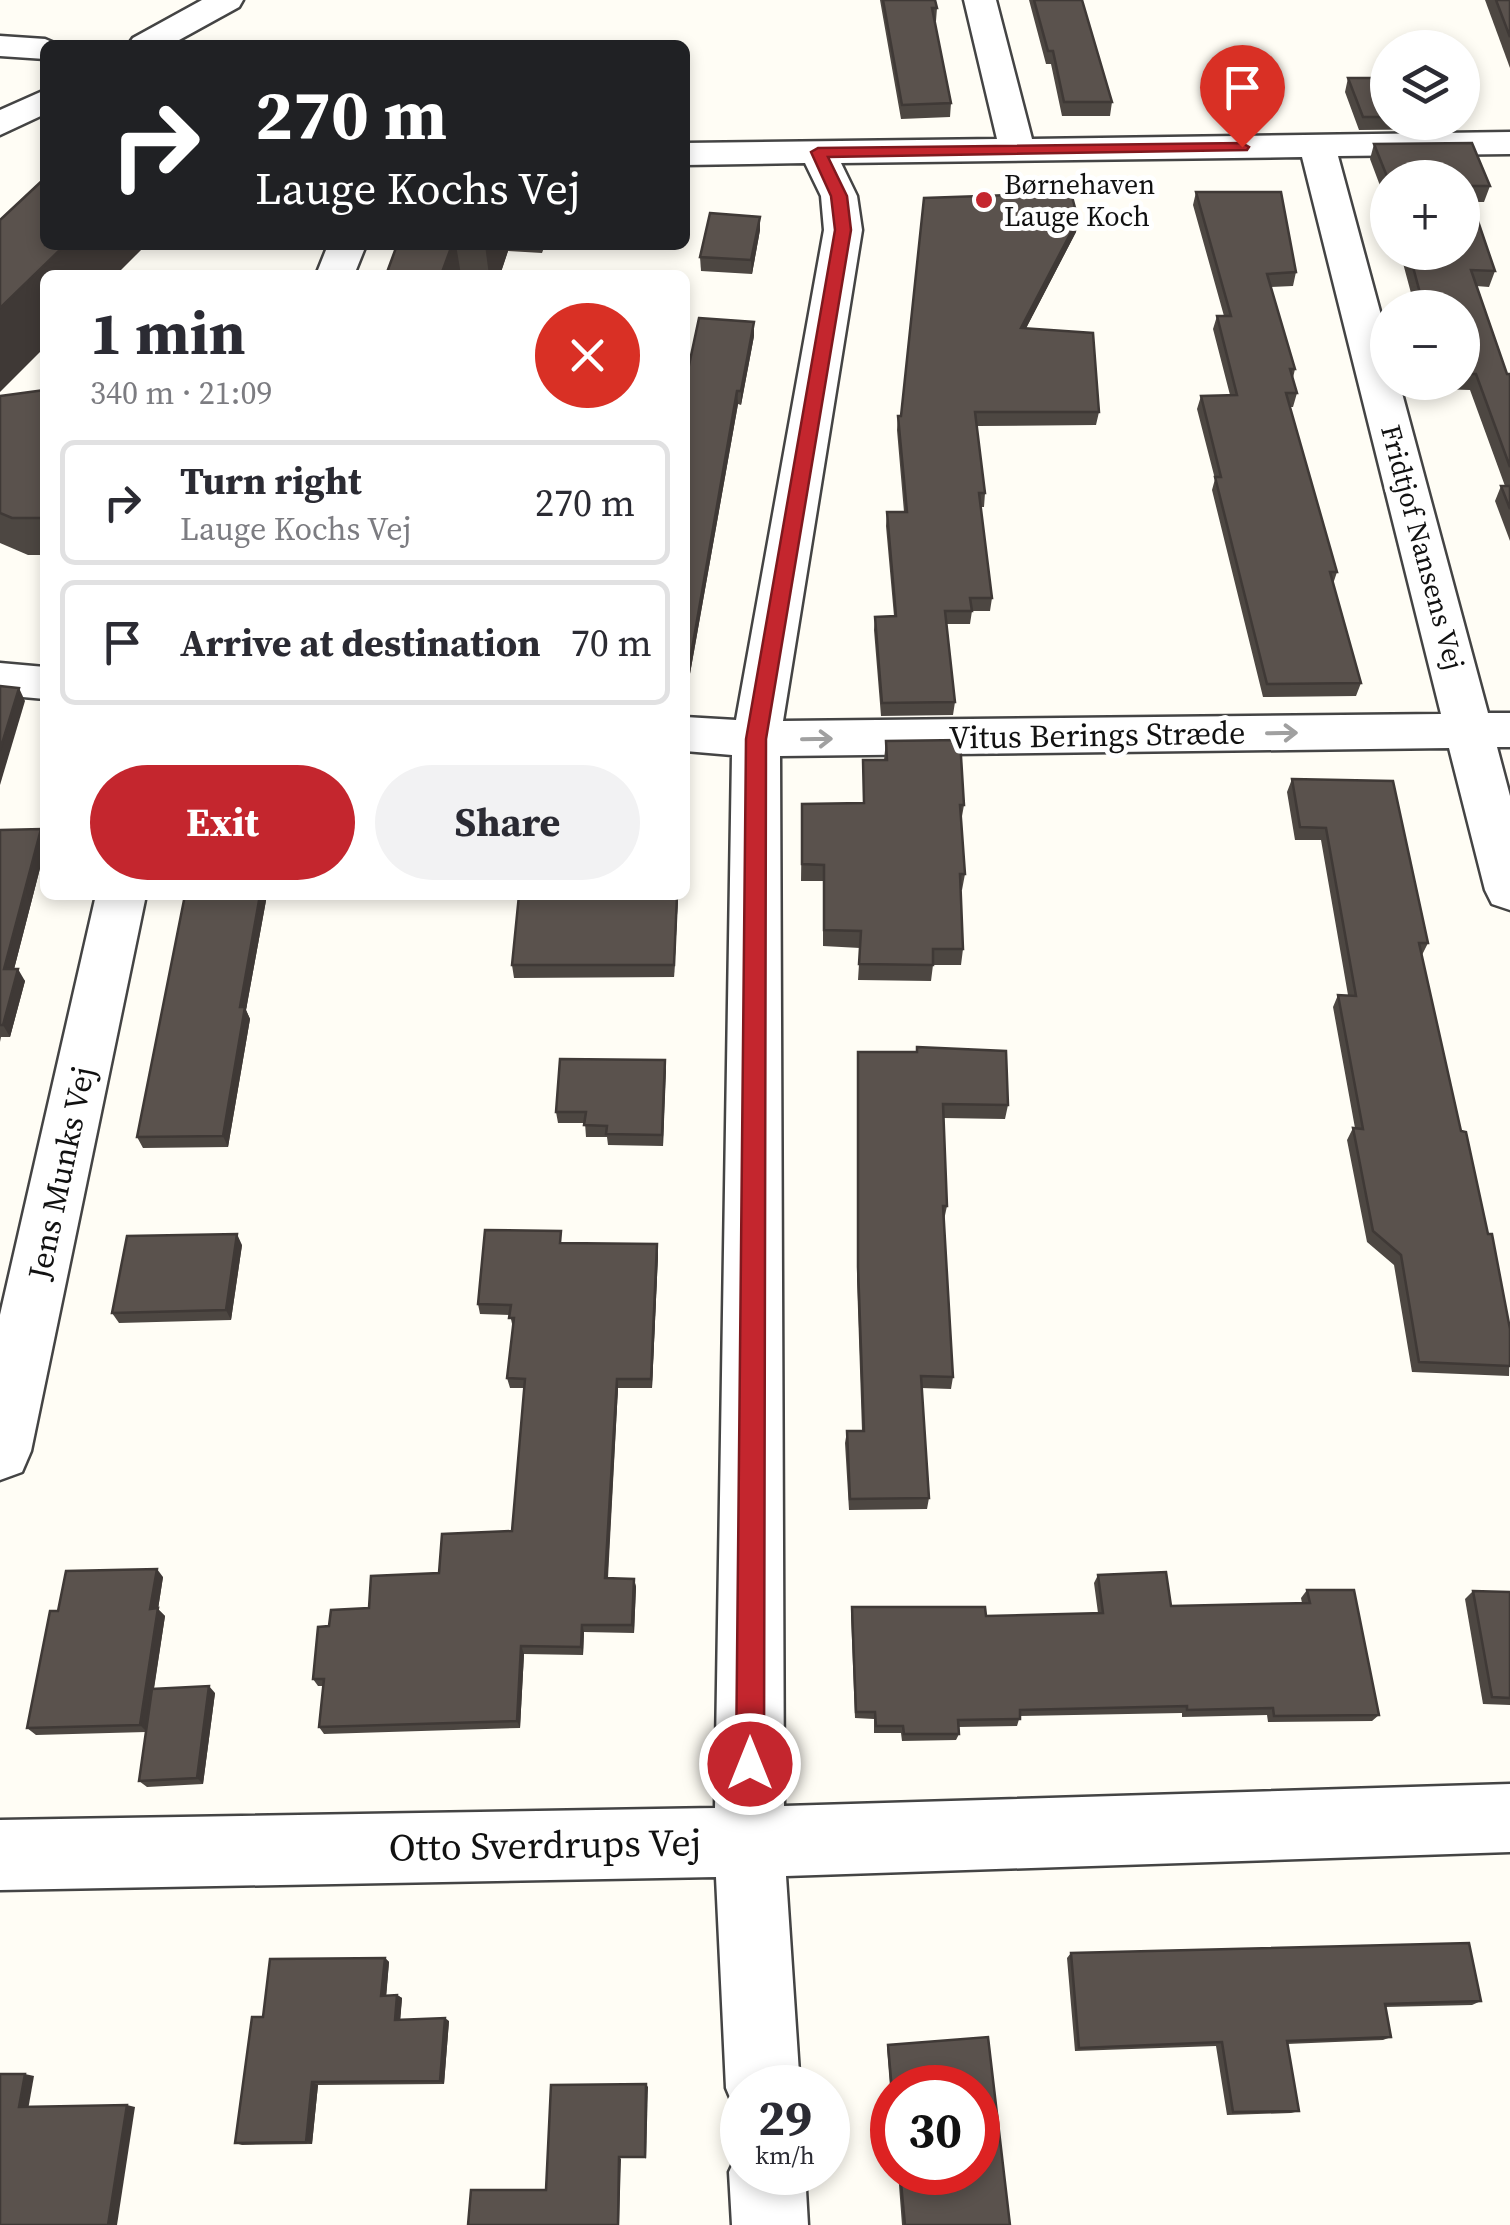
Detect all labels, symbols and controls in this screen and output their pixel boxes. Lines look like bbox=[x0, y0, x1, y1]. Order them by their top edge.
map controls bbox=[1370, 30, 1480, 400]
button: layers bbox=[1370, 30, 1480, 140]
pin bbox=[1200, 45, 1285, 148]
icon: arrive bbox=[1215, 60, 1270, 115]
text: 270 m bbox=[255, 66, 447, 162]
icon: right bbox=[90, 80, 220, 210]
text: Lauge Kochs Vej bbox=[255, 157, 580, 219]
button: + bbox=[1370, 160, 1480, 270]
place label: Børnehaven Lauge Koch bbox=[1004, 165, 1155, 235]
marker: Børnehaven Lauge Koch bbox=[973, 189, 995, 211]
button: − bbox=[1370, 290, 1480, 400]
text: 1 min bbox=[90, 292, 246, 374]
button: close bbox=[535, 303, 640, 408]
text: 340 m · 21:09 bbox=[90, 371, 272, 415]
street label: Fridtjof Nansens Vej bbox=[1372, 420, 1474, 674]
text: Turn right bbox=[180, 455, 362, 507]
icon: right bbox=[95, 475, 150, 530]
text: 270 m bbox=[535, 477, 635, 529]
text: Lauge Kochs Vej bbox=[180, 507, 411, 551]
icon: arrive bbox=[95, 615, 150, 670]
text: Arrive at destination bbox=[180, 617, 541, 669]
text: 70 m bbox=[571, 617, 652, 669]
street label: Vitus Berings Stræde bbox=[948, 710, 1246, 760]
one-way arrow bbox=[1266, 724, 1298, 743]
one-way arrow bbox=[801, 729, 833, 748]
button: Exit bbox=[90, 765, 355, 880]
button: Share bbox=[375, 765, 640, 880]
street label: Jens Munks Vej bbox=[17, 1062, 105, 1285]
position arrow bbox=[698, 1712, 802, 1816]
street label: Otto Sverdrups Vej bbox=[388, 1816, 702, 1874]
speed limit sign: 30 bbox=[870, 2065, 1000, 2195]
text: 29 bbox=[758, 2083, 812, 2152]
text: km/h bbox=[755, 2138, 815, 2172]

